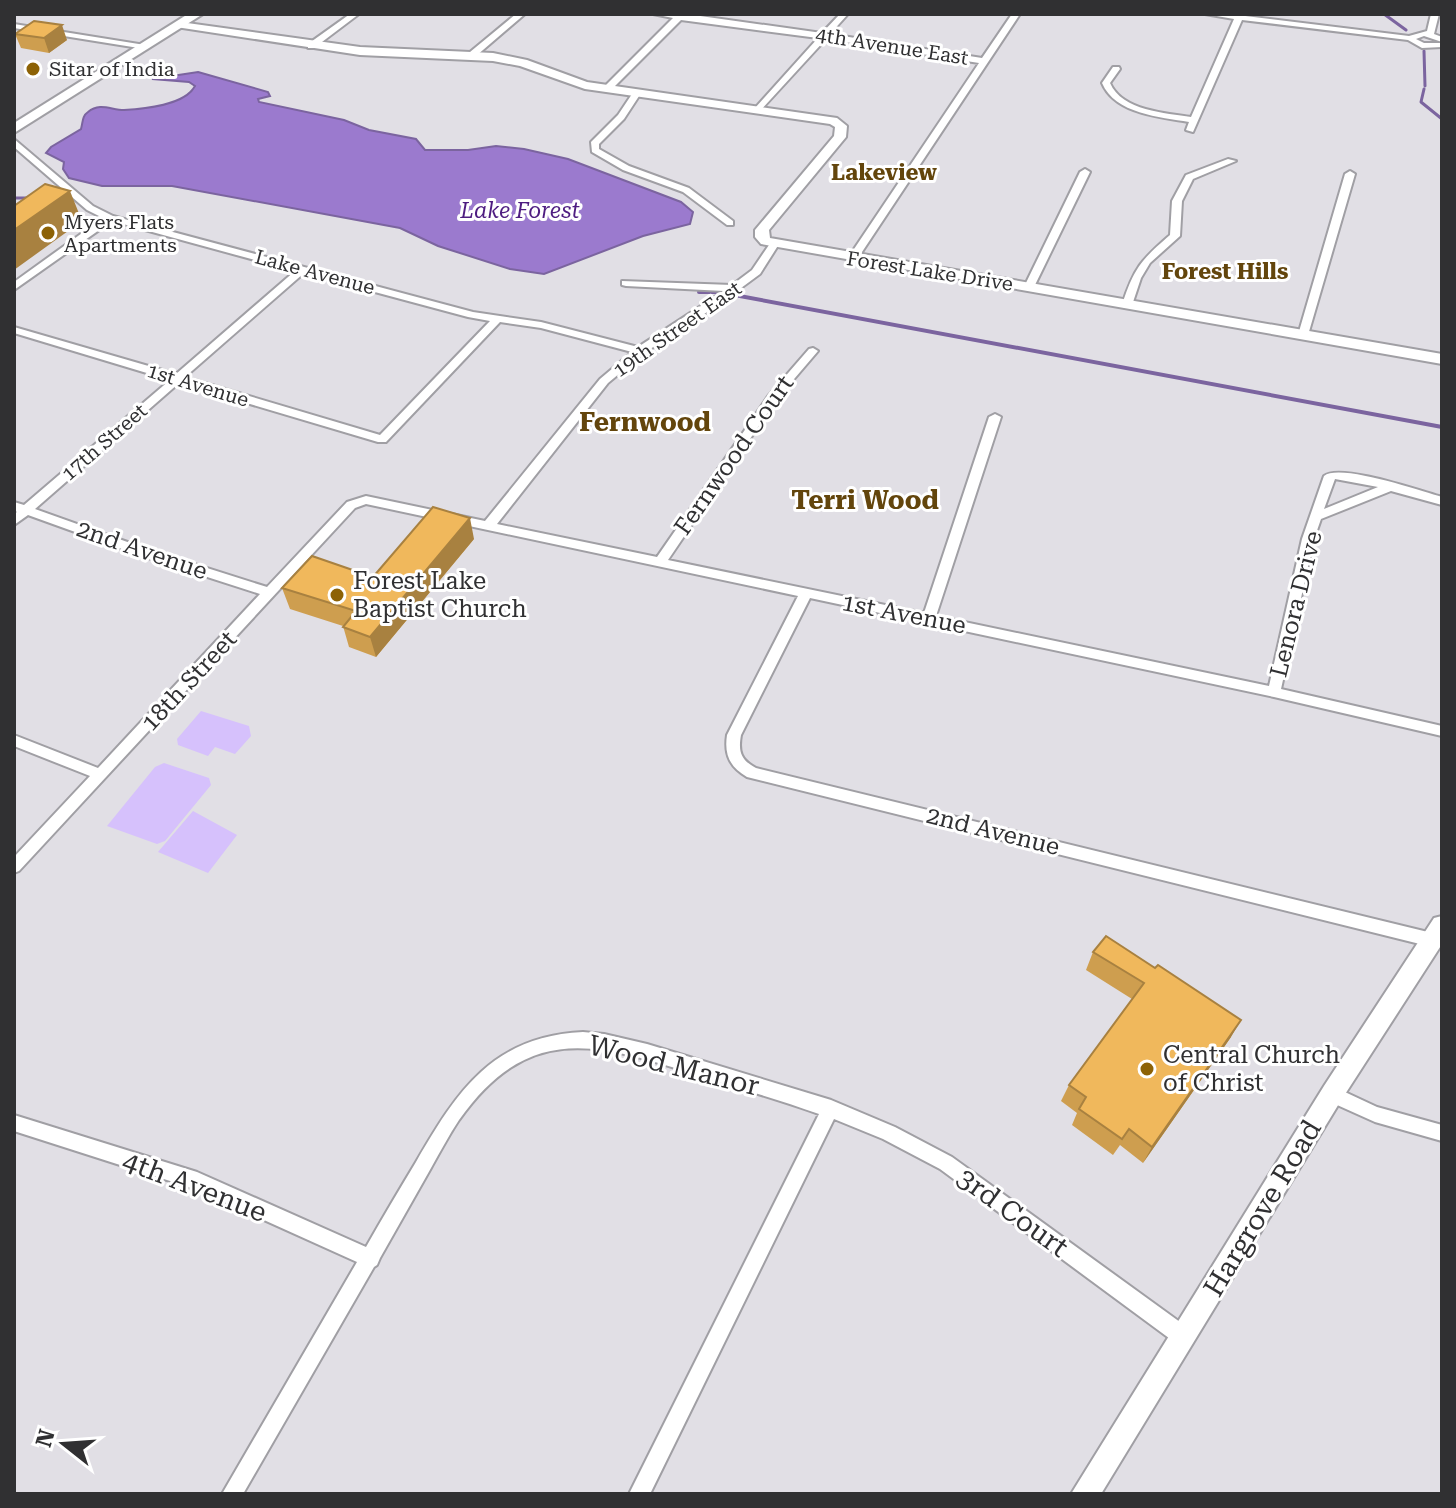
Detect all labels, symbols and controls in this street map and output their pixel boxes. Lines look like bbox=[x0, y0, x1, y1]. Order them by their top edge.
street label: 4th Avenue East bbox=[814, 22, 971, 70]
place label: Sitar of India bbox=[49, 57, 175, 81]
marker: Sitar of India bbox=[24, 60, 42, 78]
district label: Lakeview bbox=[831, 160, 937, 185]
water label: Lake Forest bbox=[459, 198, 581, 223]
place label: Myers Flats Apartments bbox=[64, 210, 177, 257]
marker: Myers Flats Apartments bbox=[39, 224, 57, 242]
street label: Lake Avenue bbox=[252, 244, 378, 300]
street label: Forest Lake Drive bbox=[845, 246, 1015, 296]
district label: Forest Hills bbox=[1162, 259, 1288, 284]
street label: 19th Street East bbox=[608, 276, 746, 382]
street label: 1st Avenue bbox=[144, 358, 252, 412]
street label: Fernwood Court bbox=[669, 370, 799, 540]
street label: 17th Street bbox=[56, 398, 152, 486]
district label: Fernwood bbox=[579, 407, 711, 437]
district label: Terri Wood bbox=[791, 485, 939, 515]
street label: 2nd Avenue bbox=[73, 515, 211, 585]
street label: Lenora Drive bbox=[1264, 528, 1328, 680]
place label: Forest Lake Baptist Church bbox=[353, 567, 527, 623]
marker: Forest Lake Baptist Church bbox=[328, 586, 346, 604]
street label: 1st Avenue bbox=[840, 588, 968, 640]
street label: 18th Street bbox=[136, 625, 242, 737]
street label: 2nd Avenue bbox=[923, 801, 1063, 861]
street label: Wood Manor bbox=[585, 1028, 763, 1103]
place label: Central Church of Christ bbox=[1163, 1041, 1340, 1097]
marker: Central Church of Christ bbox=[1138, 1060, 1156, 1078]
street label: Hargrove Road bbox=[1197, 1114, 1328, 1302]
street label: 4th Avenue bbox=[118, 1144, 272, 1229]
street label: 3rd Court bbox=[951, 1161, 1075, 1264]
north arrow bbox=[24, 1404, 104, 1484]
text: N bbox=[31, 1426, 60, 1450]

